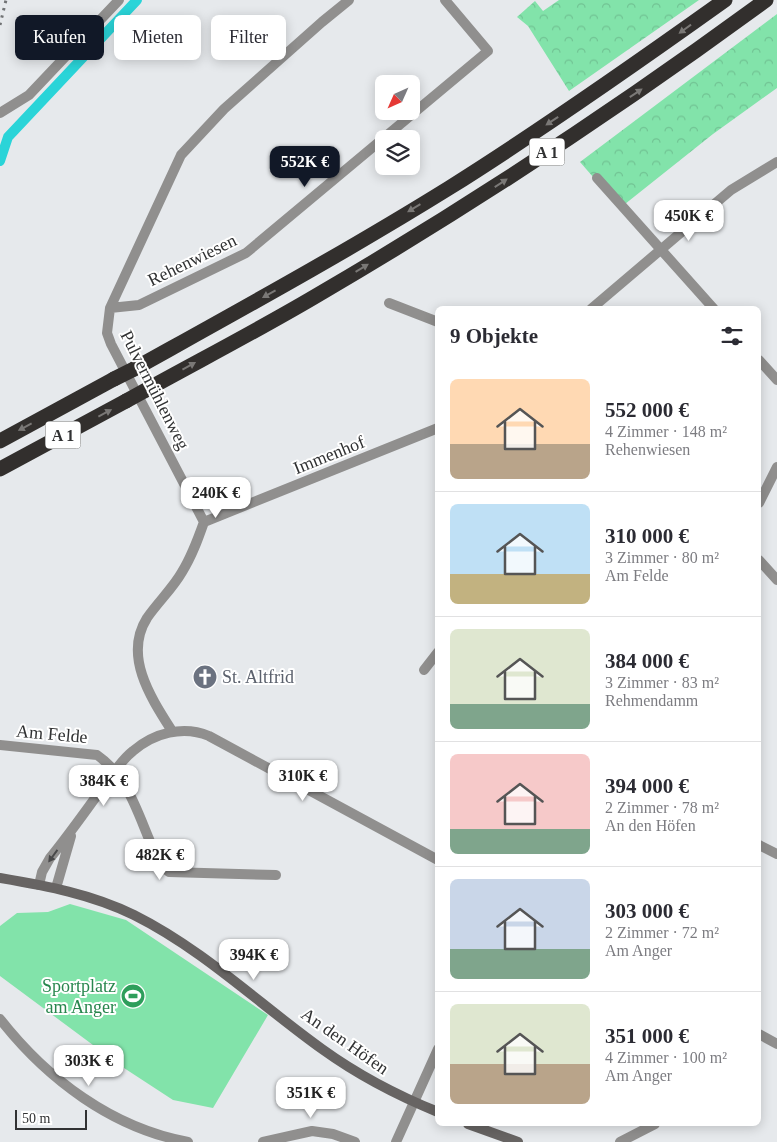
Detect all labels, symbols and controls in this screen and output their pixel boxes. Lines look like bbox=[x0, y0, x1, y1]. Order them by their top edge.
chip: Kaufen bbox=[15, 15, 104, 60]
chip: Mieten bbox=[114, 15, 201, 60]
chip: Filter bbox=[211, 15, 286, 60]
one-way arrow bbox=[679, 23, 692, 34]
north arrow bbox=[375, 75, 420, 120]
map controls bbox=[375, 75, 420, 175]
one-way arrow bbox=[629, 88, 643, 98]
one-way arrow bbox=[545, 116, 558, 126]
button: layers bbox=[375, 130, 420, 175]
road number: A 1 bbox=[530, 138, 564, 166]
pin: 552K € bbox=[264, 146, 346, 188]
text: 552K € bbox=[281, 153, 329, 170]
one-way arrow bbox=[494, 178, 507, 187]
pin: 450K € bbox=[648, 200, 730, 242]
one-way arrow bbox=[408, 204, 421, 213]
text: 450K € bbox=[665, 207, 713, 224]
street label: Rehenwiesen bbox=[144, 230, 240, 290]
one-way arrow bbox=[356, 263, 369, 273]
one-way arrow bbox=[262, 289, 275, 298]
icon: filters bbox=[718, 322, 746, 350]
text: 9 Objekte bbox=[450, 324, 538, 348]
street label: Pulvermühlenweg bbox=[116, 327, 194, 453]
one-way arrow bbox=[182, 362, 195, 371]
text: 552 000 € bbox=[605, 398, 689, 422]
icon: home bbox=[490, 399, 550, 459]
one-way arrow bbox=[98, 408, 111, 417]
road number: A 1 bbox=[46, 422, 80, 448]
one-way arrow bbox=[19, 423, 32, 432]
text: 4 Zimmer · 148 m² bbox=[605, 423, 727, 440]
street label: Immenhof bbox=[290, 432, 368, 478]
text: Rehenwiesen bbox=[605, 441, 690, 458]
pin: 240K € bbox=[175, 476, 257, 519]
text: 240K € bbox=[192, 484, 240, 501]
icon: home bbox=[490, 524, 550, 584]
text: 310 000 € bbox=[605, 524, 689, 548]
text: 3 Zimmer · 80 m² bbox=[605, 549, 719, 566]
text: Am Felde bbox=[605, 567, 669, 584]
icon: home bbox=[490, 649, 550, 709]
text: 384 000 € bbox=[605, 649, 689, 673]
church icon: St. Altfrid bbox=[192, 664, 218, 690]
place label: St. Altfrid bbox=[222, 667, 294, 687]
text: 3 Zimmer · 83 m² bbox=[605, 674, 719, 691]
text: Rehmendamm bbox=[605, 692, 698, 709]
street label: Am Felde bbox=[16, 721, 88, 747]
pin: 310K € bbox=[262, 760, 344, 802]
pin: 384K € bbox=[63, 764, 145, 807]
text: 310K € bbox=[279, 767, 327, 784]
text: 384K € bbox=[80, 772, 128, 789]
icon: home bbox=[490, 774, 550, 834]
text: 394 000 € bbox=[605, 774, 689, 798]
text: 2 Zimmer · 78 m² bbox=[605, 799, 719, 816]
text: An den Höfen bbox=[605, 817, 696, 834]
pin: 482K € bbox=[119, 838, 201, 881]
text: 482K € bbox=[136, 846, 184, 863]
one-way arrow bbox=[48, 849, 58, 863]
icon: home bbox=[490, 899, 550, 959]
text: 303 000 € bbox=[605, 899, 689, 923]
text: 2 Zimmer · 72 m² bbox=[605, 924, 719, 941]
pin: 394K € bbox=[213, 938, 295, 981]
text: Am Anger bbox=[605, 942, 672, 959]
text: 394K € bbox=[230, 946, 278, 963]
place label: Sportplatz am Anger bbox=[42, 976, 116, 1017]
sports icon: Sportplatz am Anger bbox=[120, 983, 146, 1009]
street label: An den Höfen bbox=[297, 1004, 393, 1078]
icon: home bbox=[490, 1024, 550, 1084]
text: 351 000 € bbox=[605, 1024, 689, 1048]
pin: 303K € bbox=[48, 1044, 130, 1087]
text: 4 Zimmer · 100 m² bbox=[605, 1049, 727, 1066]
text: 303K € bbox=[65, 1052, 113, 1069]
text: Am Anger bbox=[605, 1067, 672, 1084]
pin: 351K € bbox=[270, 1076, 352, 1119]
text: 351K € bbox=[287, 1084, 335, 1101]
scale bar bbox=[15, 1107, 88, 1130]
text: 50 m bbox=[22, 1111, 50, 1126]

